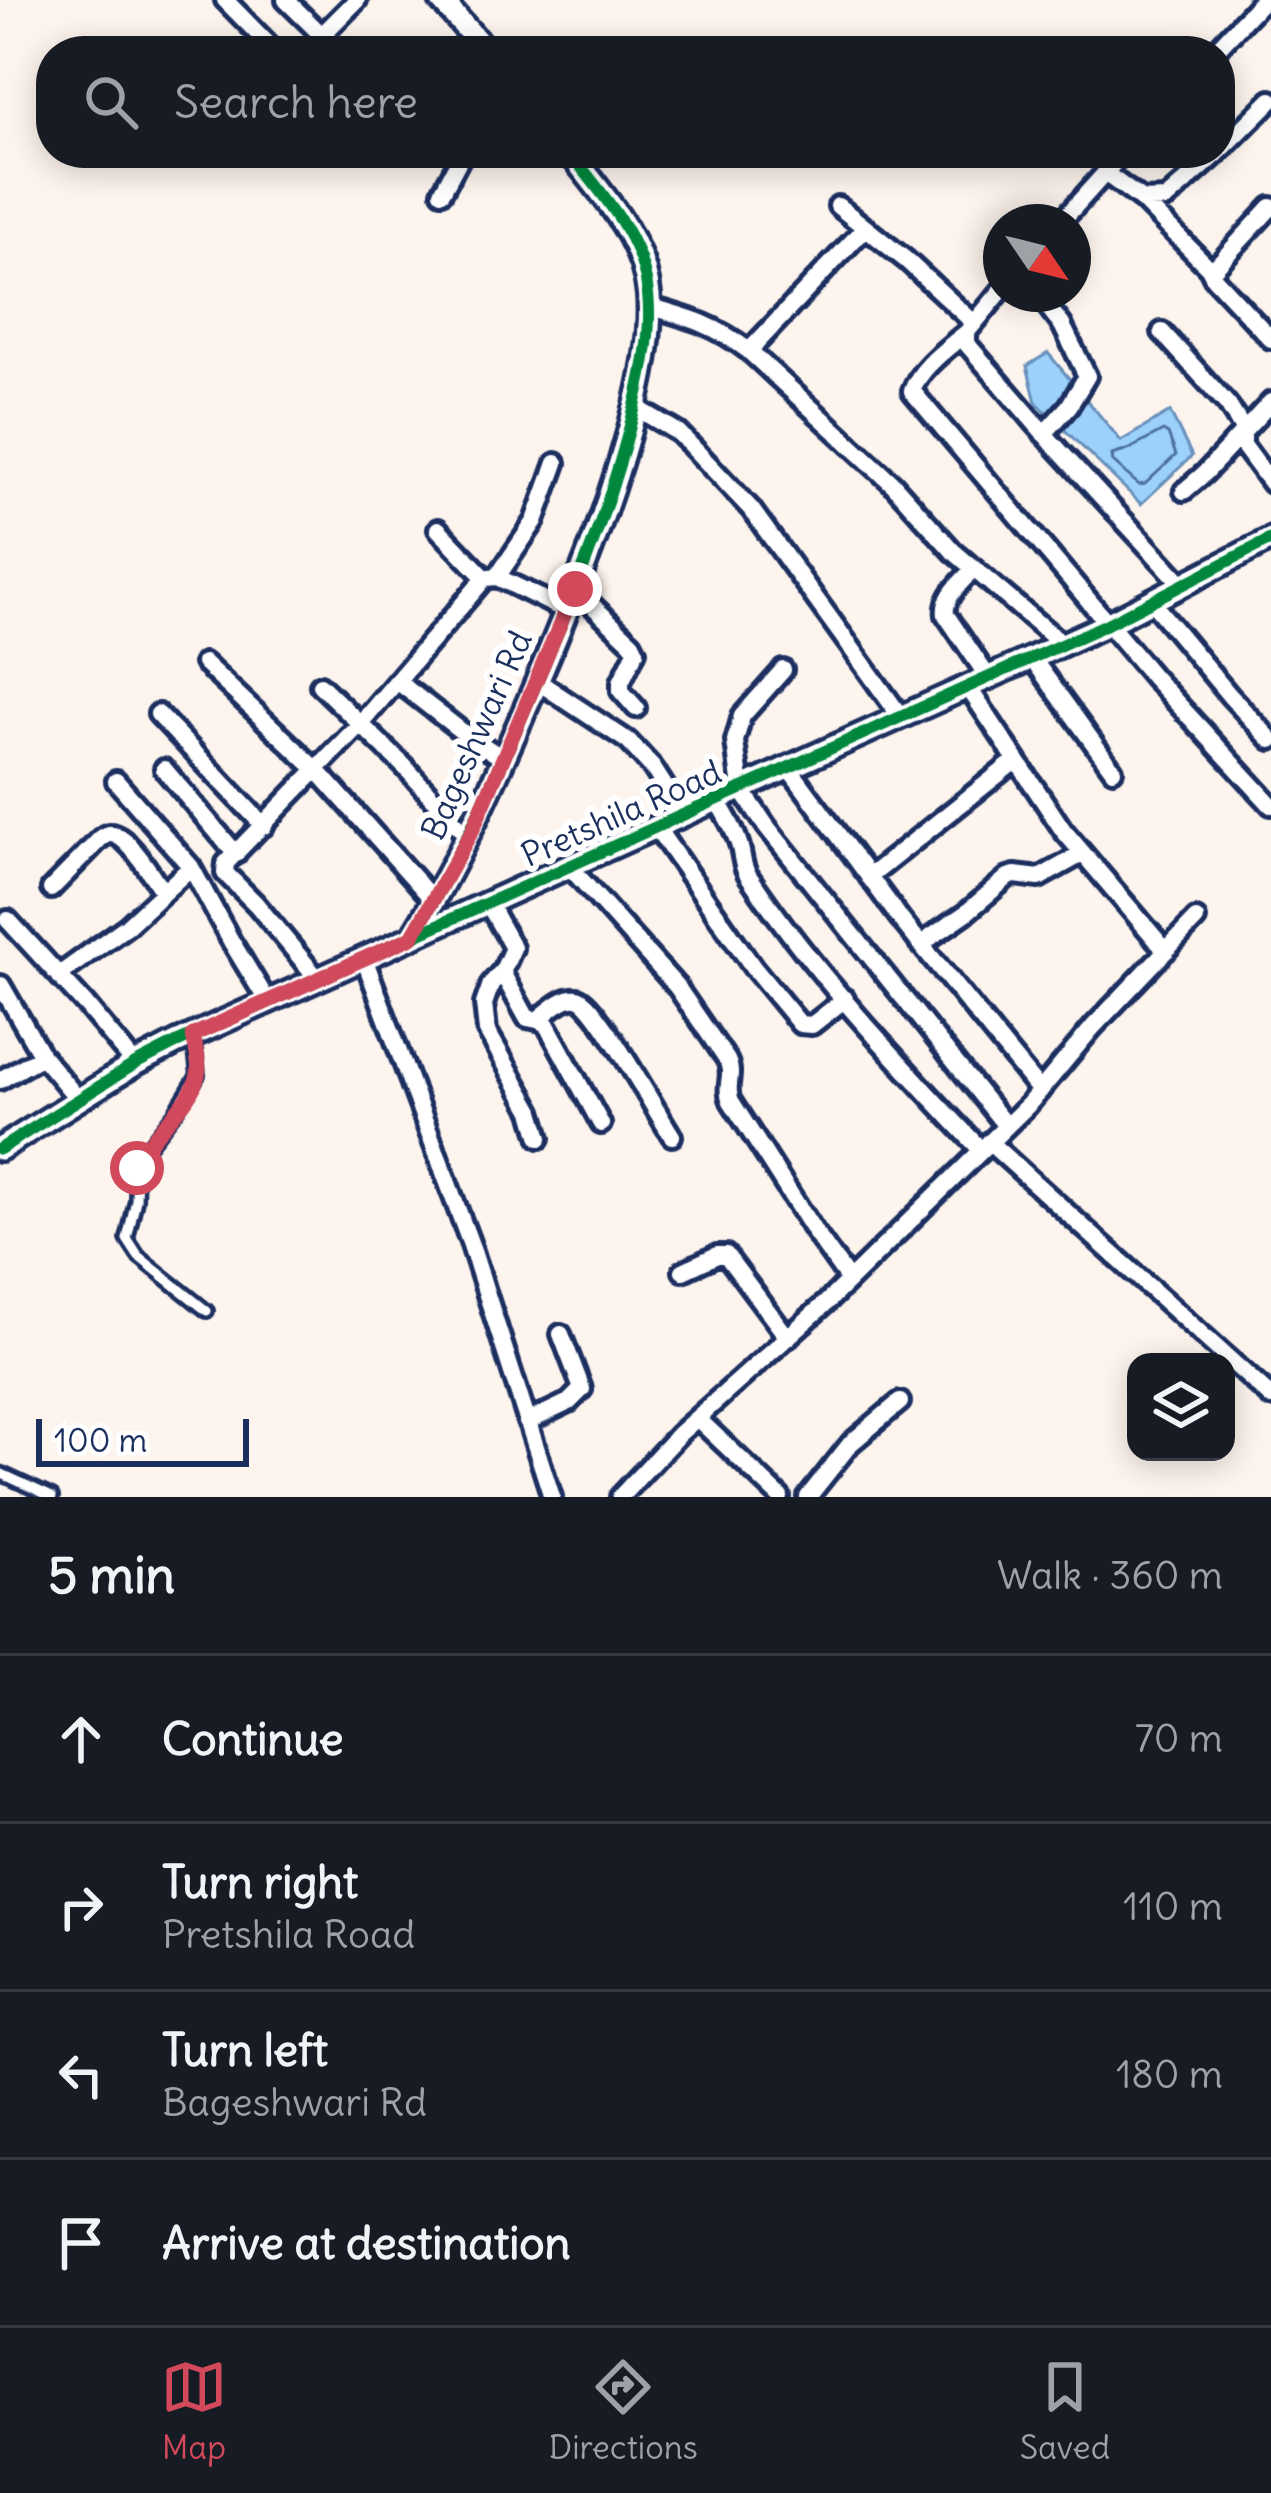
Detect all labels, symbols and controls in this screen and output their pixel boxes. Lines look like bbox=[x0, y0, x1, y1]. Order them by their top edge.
search box bbox=[36, 36, 1235, 168]
icon: search bbox=[78, 69, 144, 135]
text: Search here bbox=[174, 74, 418, 130]
north arrow bbox=[983, 204, 1091, 312]
route end bbox=[548, 562, 602, 616]
street label: Bageshwari Rd bbox=[411, 624, 541, 846]
street label: Pretshila Road bbox=[515, 750, 727, 876]
route start bbox=[110, 1141, 164, 1195]
map controls bbox=[1127, 1353, 1235, 1461]
button: layers bbox=[1127, 1353, 1235, 1461]
scale bar bbox=[36, 1413, 249, 1466]
text: 100 m bbox=[54, 1419, 147, 1461]
text: 5 min bbox=[48, 1543, 175, 1607]
text: Walk · 360 m bbox=[997, 1551, 1223, 1600]
icon: ahead bbox=[48, 1706, 114, 1772]
text: Continue bbox=[162, 1711, 344, 1767]
text: 70 m bbox=[1135, 1714, 1223, 1763]
text: Turn right bbox=[162, 1854, 358, 1910]
icon: right bbox=[48, 1874, 114, 1940]
text: 110 m bbox=[1123, 1882, 1223, 1931]
text: Pretshila Road bbox=[162, 1910, 415, 1959]
text: Turn left bbox=[162, 2022, 328, 2078]
icon: left bbox=[48, 2042, 114, 2108]
text: 180 m bbox=[1116, 2050, 1223, 2099]
text: Bageshwari Rd bbox=[162, 2078, 427, 2127]
icon: arrive bbox=[48, 2210, 114, 2276]
text: Arrive at destination bbox=[162, 2215, 571, 2271]
tab: Map bbox=[161, 2354, 227, 2468]
tab: Directions bbox=[549, 2354, 698, 2468]
tab: Saved bbox=[1020, 2354, 1110, 2468]

